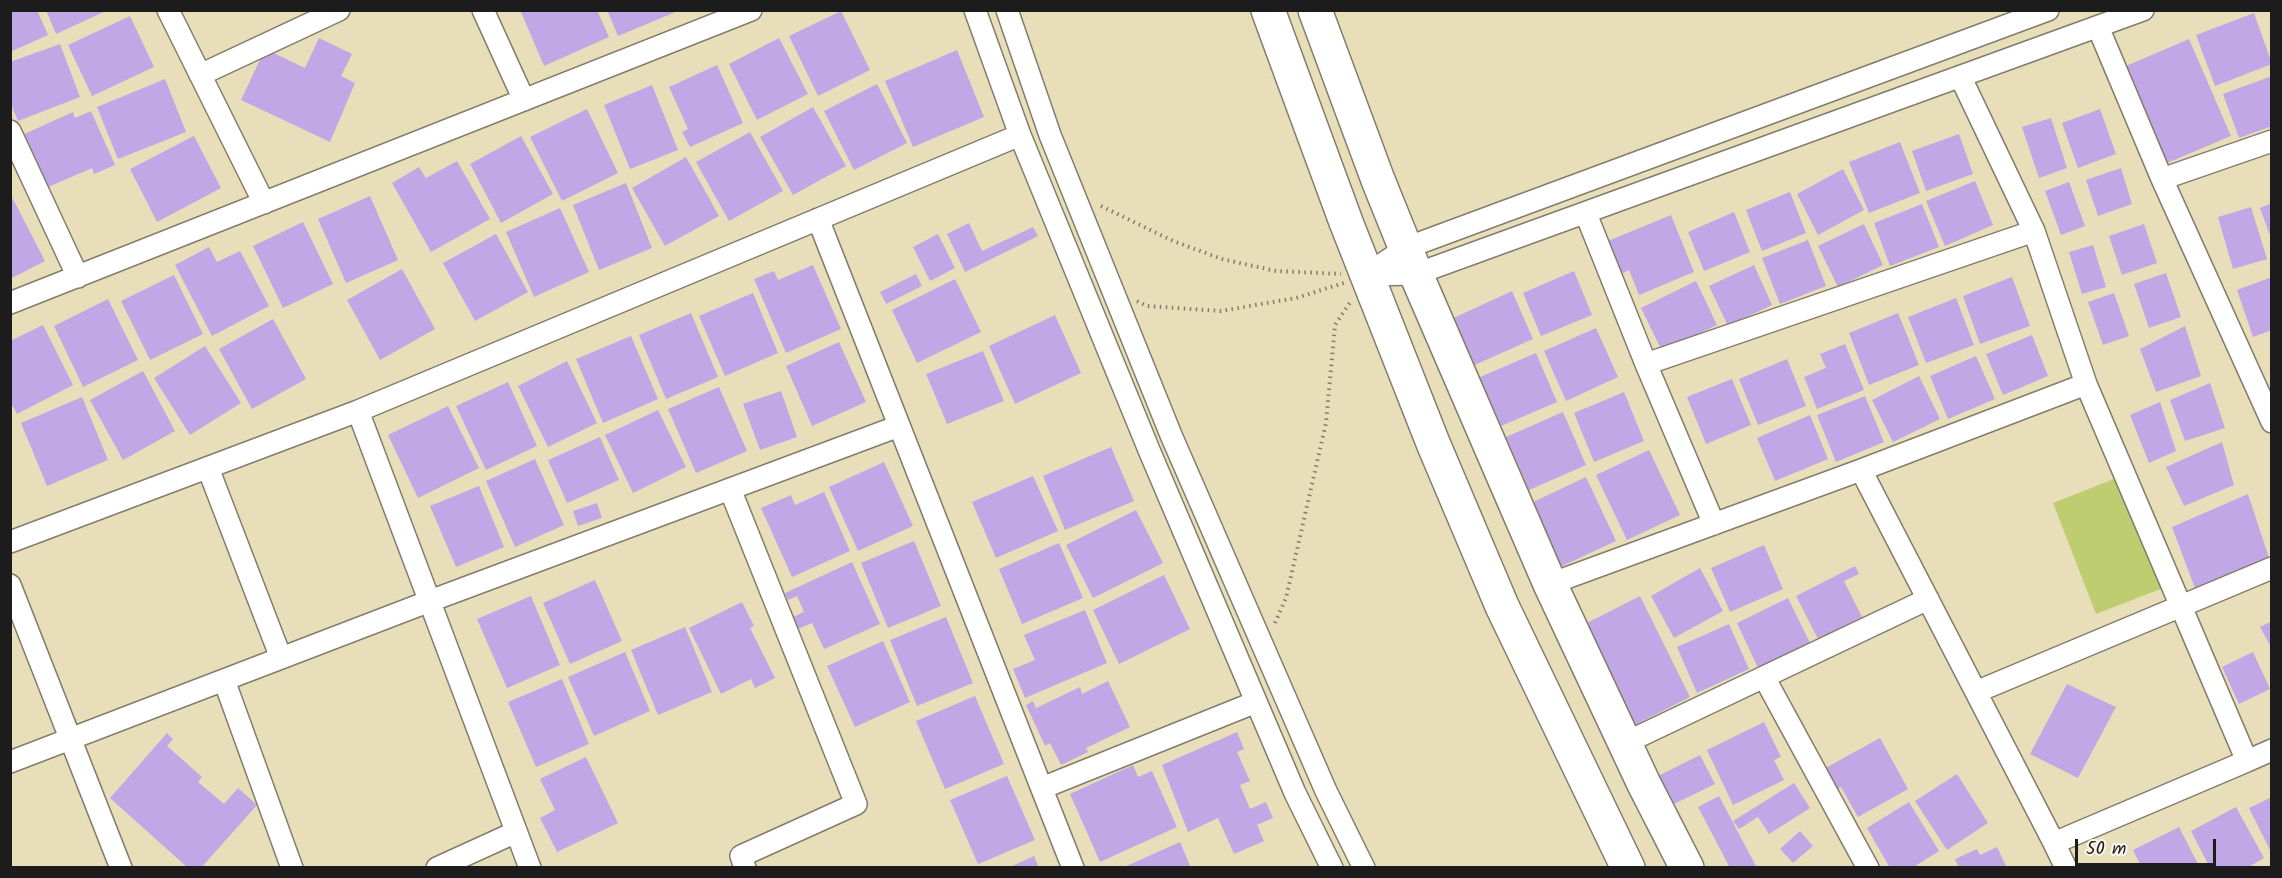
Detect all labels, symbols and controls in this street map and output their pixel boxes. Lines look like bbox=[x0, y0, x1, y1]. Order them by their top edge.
scale bar bbox=[2078, 827, 2219, 865]
text: 50 m bbox=[2086, 835, 2126, 864]

